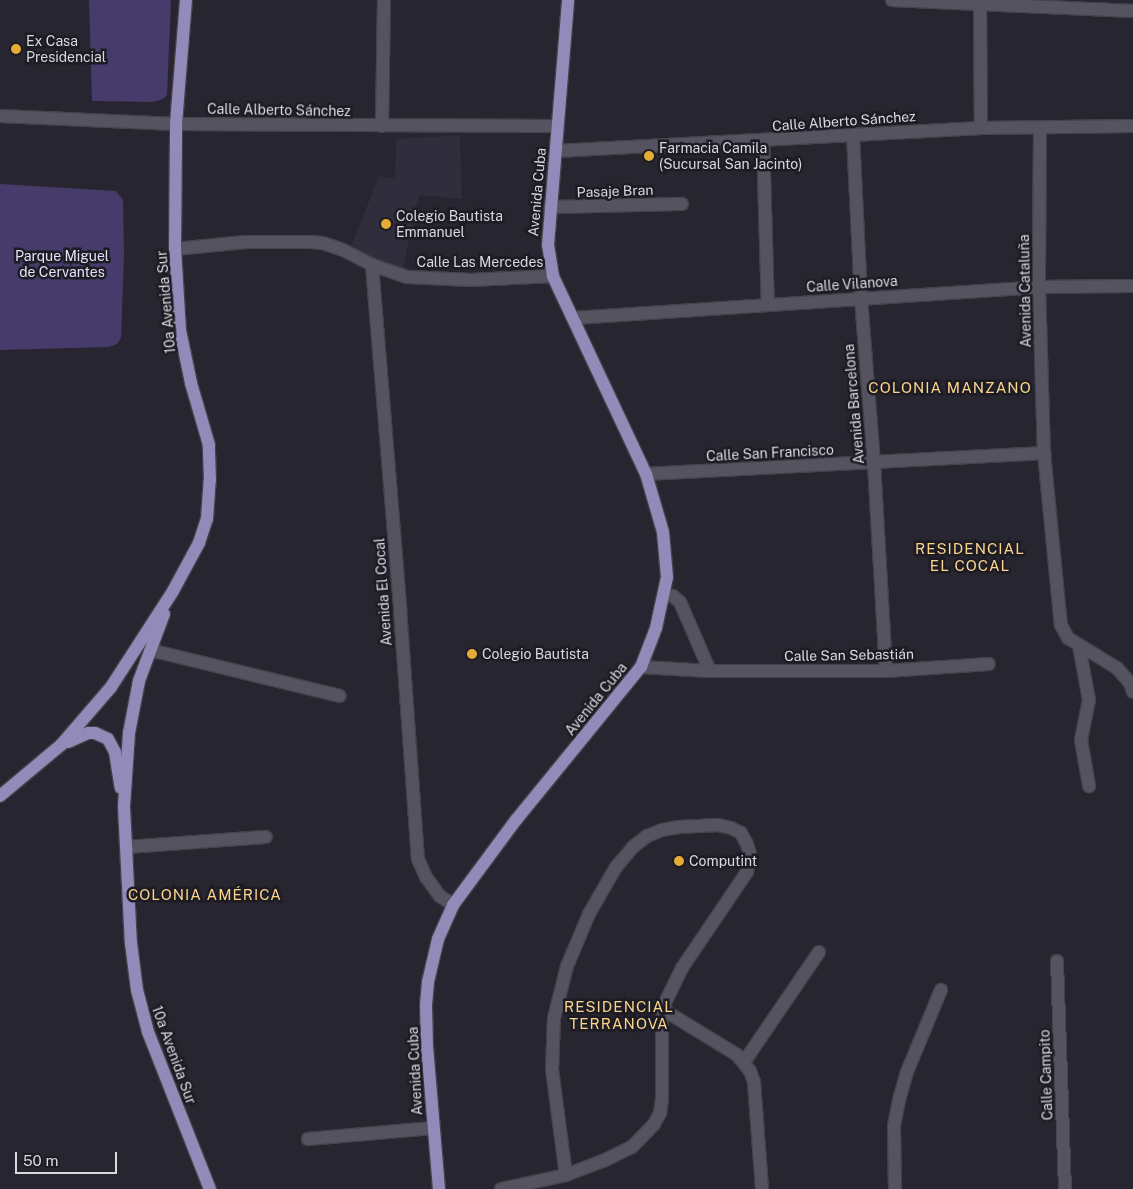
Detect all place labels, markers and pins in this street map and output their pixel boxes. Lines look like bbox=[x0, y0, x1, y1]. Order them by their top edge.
place label: Ex Casa Presidencial bbox=[26, 33, 106, 65]
marker: Ex Casa Presidencial bbox=[10, 43, 22, 55]
place label: Farmacia Camila (Sucursal San Jacinto) bbox=[659, 140, 802, 172]
marker: Farmacia Camila (Sucursal San Jacinto) bbox=[643, 150, 655, 162]
place label: Colegio Bautista Emmanuel bbox=[396, 208, 503, 240]
marker: Colegio Bautista Emmanuel bbox=[380, 218, 392, 230]
place label: Colegio Bautista bbox=[482, 646, 589, 662]
marker: Colegio Bautista bbox=[466, 648, 478, 660]
place label: Computint bbox=[689, 853, 757, 869]
marker: Computint bbox=[673, 855, 685, 867]

